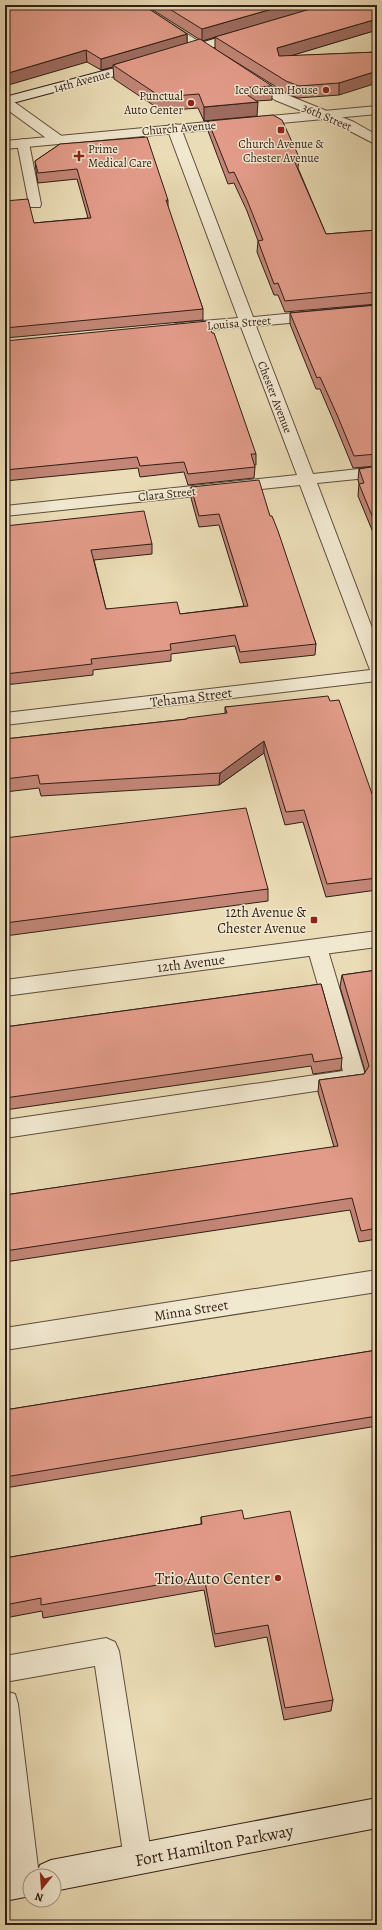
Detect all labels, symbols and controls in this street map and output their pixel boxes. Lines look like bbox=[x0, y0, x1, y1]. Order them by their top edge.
street label: 14th Avenue bbox=[52, 66, 112, 96]
place label: Ice Cream House bbox=[235, 82, 318, 98]
marker: Ice Cream House bbox=[321, 85, 331, 95]
place label: Punctual Auto Center bbox=[123, 88, 183, 118]
marker: Punctual Auto Center bbox=[186, 98, 196, 108]
street label: 36th Street bbox=[300, 99, 354, 135]
street label: Church Avenue bbox=[141, 117, 217, 139]
marker: Church Avenue & Chester Avenue bbox=[276, 125, 286, 135]
place label: Church Avenue & Chester Avenue bbox=[238, 136, 324, 166]
place label: Prime Medical Care bbox=[88, 141, 152, 171]
marker: Prime Medical Care bbox=[73, 150, 85, 162]
street label: Louisa Street bbox=[206, 312, 272, 334]
street label: Chester Avenue bbox=[254, 359, 296, 435]
street label: Clara Street bbox=[137, 483, 197, 505]
street label: Tehama Street bbox=[149, 683, 234, 712]
place label: 12th Avenue & Chester Avenue bbox=[217, 903, 306, 938]
marker: 12th Avenue & Chester Avenue bbox=[309, 915, 319, 925]
street label: 12th Avenue bbox=[156, 950, 226, 977]
street label: Minna Street bbox=[153, 1295, 230, 1326]
place label: Trio Auto Center bbox=[155, 1567, 270, 1590]
marker: Trio Auto Center bbox=[273, 1573, 283, 1583]
street label: Fort Hamilton Parkway bbox=[133, 1819, 296, 1872]
north arrow bbox=[22, 1868, 62, 1908]
text: N bbox=[33, 1889, 45, 1905]

